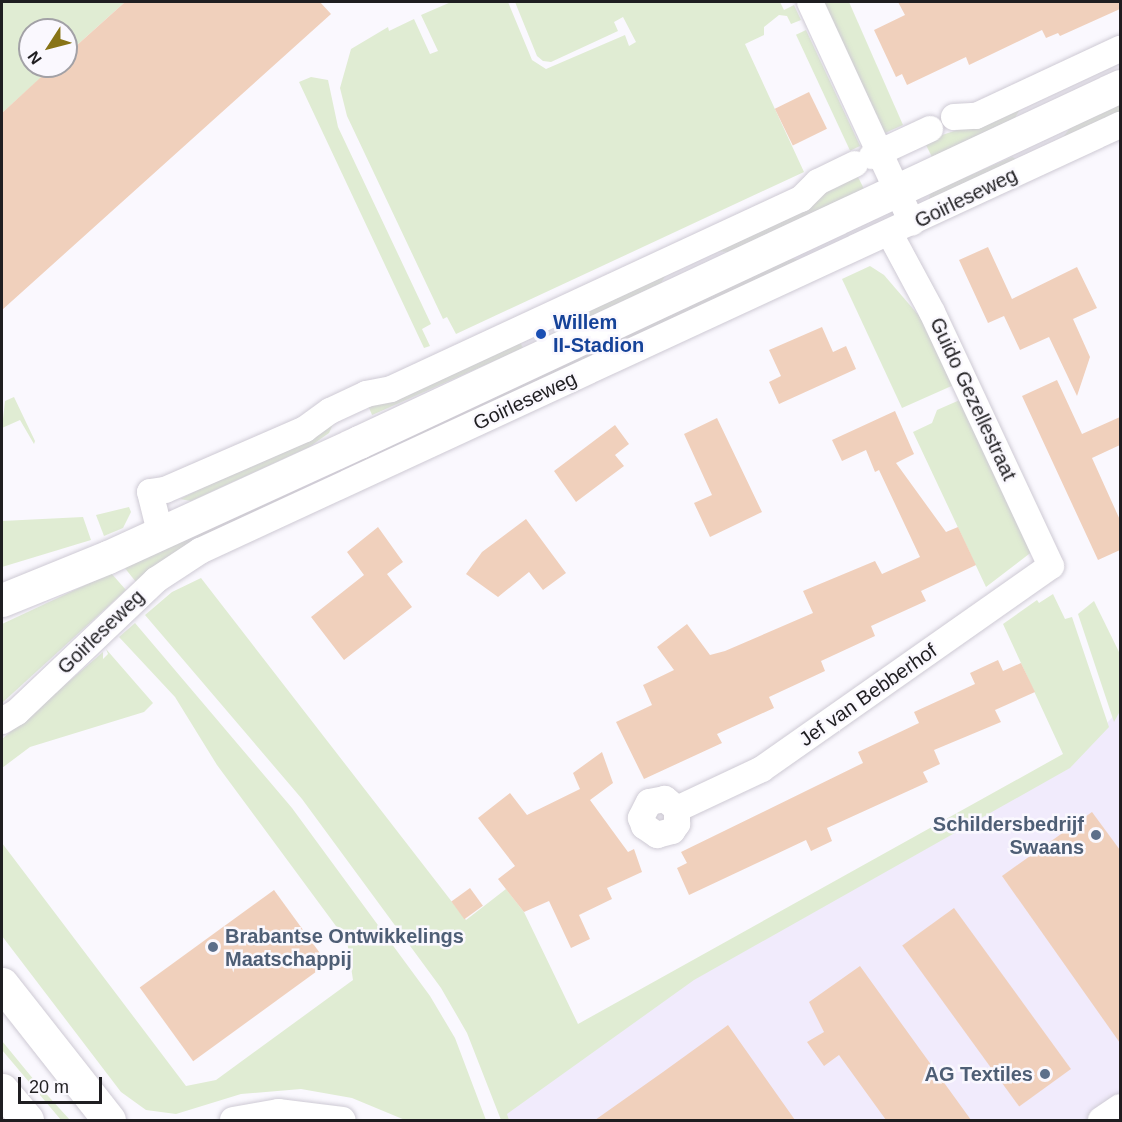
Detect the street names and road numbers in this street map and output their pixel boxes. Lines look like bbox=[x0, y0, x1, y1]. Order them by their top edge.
street label: Goirleseweg bbox=[911, 163, 1021, 233]
street label: Guido Gezellestraat bbox=[925, 314, 1021, 484]
street label: Goirleseweg bbox=[470, 367, 580, 435]
street label: Goirleseweg bbox=[53, 585, 149, 679]
street label: Jef van Bebberhof bbox=[795, 639, 941, 751]

